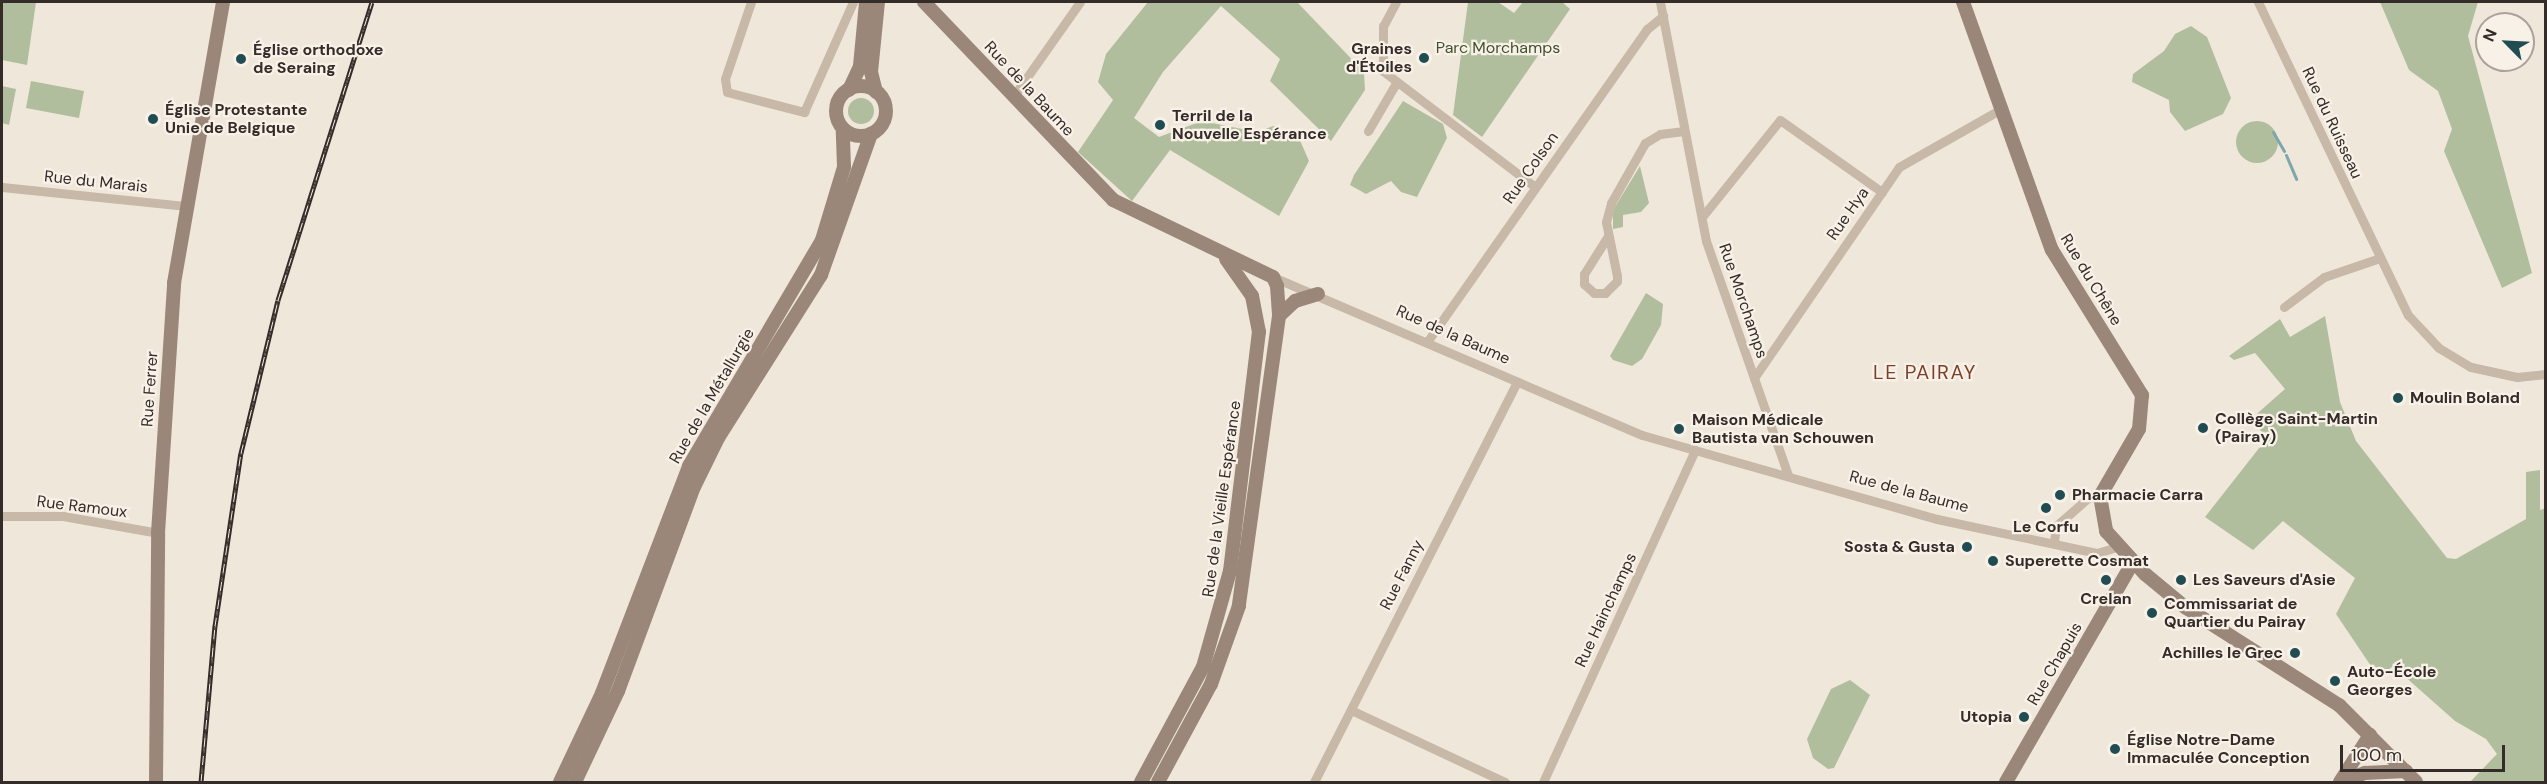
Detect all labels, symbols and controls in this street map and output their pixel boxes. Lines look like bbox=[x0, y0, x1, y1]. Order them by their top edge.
north arrow bbox=[2475, 12, 2535, 72]
text: N bbox=[2478, 26, 2502, 45]
street label: Rue de la Baume bbox=[980, 38, 1078, 140]
park label: Parc Morchamps bbox=[1436, 38, 1560, 58]
place label: Graines d'Étoiles bbox=[1346, 39, 1412, 77]
place label: Église orthodoxe de Seraing bbox=[253, 40, 383, 78]
marker: Graines d'Étoiles bbox=[1417, 51, 1431, 65]
marker: Église orthodoxe de Seraing bbox=[234, 52, 248, 66]
street label: Rue du Ruisseau bbox=[2298, 64, 2366, 182]
place label: Église Protestante Unie de Belgique bbox=[165, 100, 307, 138]
place label: Terril de la Nouvelle Espérance bbox=[1172, 106, 1327, 144]
marker: Église Protestante Unie de Belgique bbox=[146, 112, 160, 126]
marker: Terril de la Nouvelle Espérance bbox=[1153, 118, 1167, 132]
street label: Rue Colson bbox=[1499, 128, 1563, 208]
street label: Rue du Marais bbox=[43, 167, 149, 197]
street label: Rue Hya bbox=[1823, 184, 1873, 244]
street label: Rue du Chêne bbox=[2056, 231, 2126, 329]
street label: Rue Morchamps bbox=[1714, 241, 1772, 361]
street label: Rue de la Baume bbox=[1393, 301, 1513, 369]
street label: Rue de la Métallurgie bbox=[665, 325, 759, 467]
street label: Rue Ferrer bbox=[138, 350, 162, 428]
district label: LE PAIRAY bbox=[1873, 360, 1977, 384]
place label: Moulin Boland bbox=[2410, 388, 2520, 408]
marker: Moulin Boland bbox=[2391, 391, 2405, 405]
street label: Rue de la Vieille Espérance bbox=[1199, 400, 1245, 598]
place label: Collège Saint-Martin (Pairay) bbox=[2215, 409, 2378, 447]
place label: Maison Médicale Bautista van Schouwen bbox=[1692, 410, 1874, 448]
marker: Maison Médicale Bautista van Schouwen bbox=[1670, 420, 1688, 438]
marker: Collège Saint-Martin (Pairay) bbox=[2196, 421, 2210, 435]
street label: Rue de la Baume bbox=[1847, 467, 1971, 517]
place label: Pharmacie Carra bbox=[2072, 485, 2203, 505]
marker: Pharmacie Carra bbox=[2053, 488, 2067, 502]
street label: Rue Ramoux bbox=[36, 492, 128, 522]
marker: Le Corfu bbox=[2039, 501, 2053, 515]
place label: Le Corfu bbox=[2013, 517, 2079, 537]
street label: Rue Fanny bbox=[1376, 537, 1428, 613]
place label: Sosta & Gusta bbox=[1844, 537, 1955, 557]
marker: Sosta & Gusta bbox=[1960, 540, 1974, 554]
street label: Rue Hainchamps bbox=[1571, 550, 1641, 670]
place label: Superette Cosmat bbox=[2005, 551, 2149, 571]
marker: Superette Cosmat bbox=[1986, 554, 2000, 568]
place label: Les Saveurs d'Asie bbox=[2193, 570, 2336, 590]
marker: Crelan bbox=[2099, 573, 2113, 587]
marker: Les Saveurs d'Asie bbox=[2174, 573, 2188, 587]
place label: Crelan bbox=[2080, 589, 2132, 609]
place label: Commissariat de Quartier du Pairay bbox=[2164, 594, 2306, 632]
marker: Commissariat de Quartier du Pairay bbox=[2145, 606, 2159, 620]
street label: Rue Chapuis bbox=[2024, 619, 2086, 709]
place label: Achilles le Grec bbox=[2162, 643, 2283, 663]
marker: Achilles le Grec bbox=[2288, 646, 2302, 660]
place label: Auto-École Georges bbox=[2347, 662, 2436, 700]
marker: Auto-École Georges bbox=[2328, 674, 2342, 688]
place label: Utopia bbox=[1960, 707, 2012, 727]
marker: Utopia bbox=[2017, 710, 2031, 724]
place label: Église Notre-Dame Immaculée Conception bbox=[2127, 730, 2310, 768]
scale bar bbox=[2343, 733, 2508, 771]
marker: Église Notre-Dame Immaculée Conception bbox=[2108, 742, 2122, 756]
text: 100 m bbox=[2351, 743, 2402, 767]

